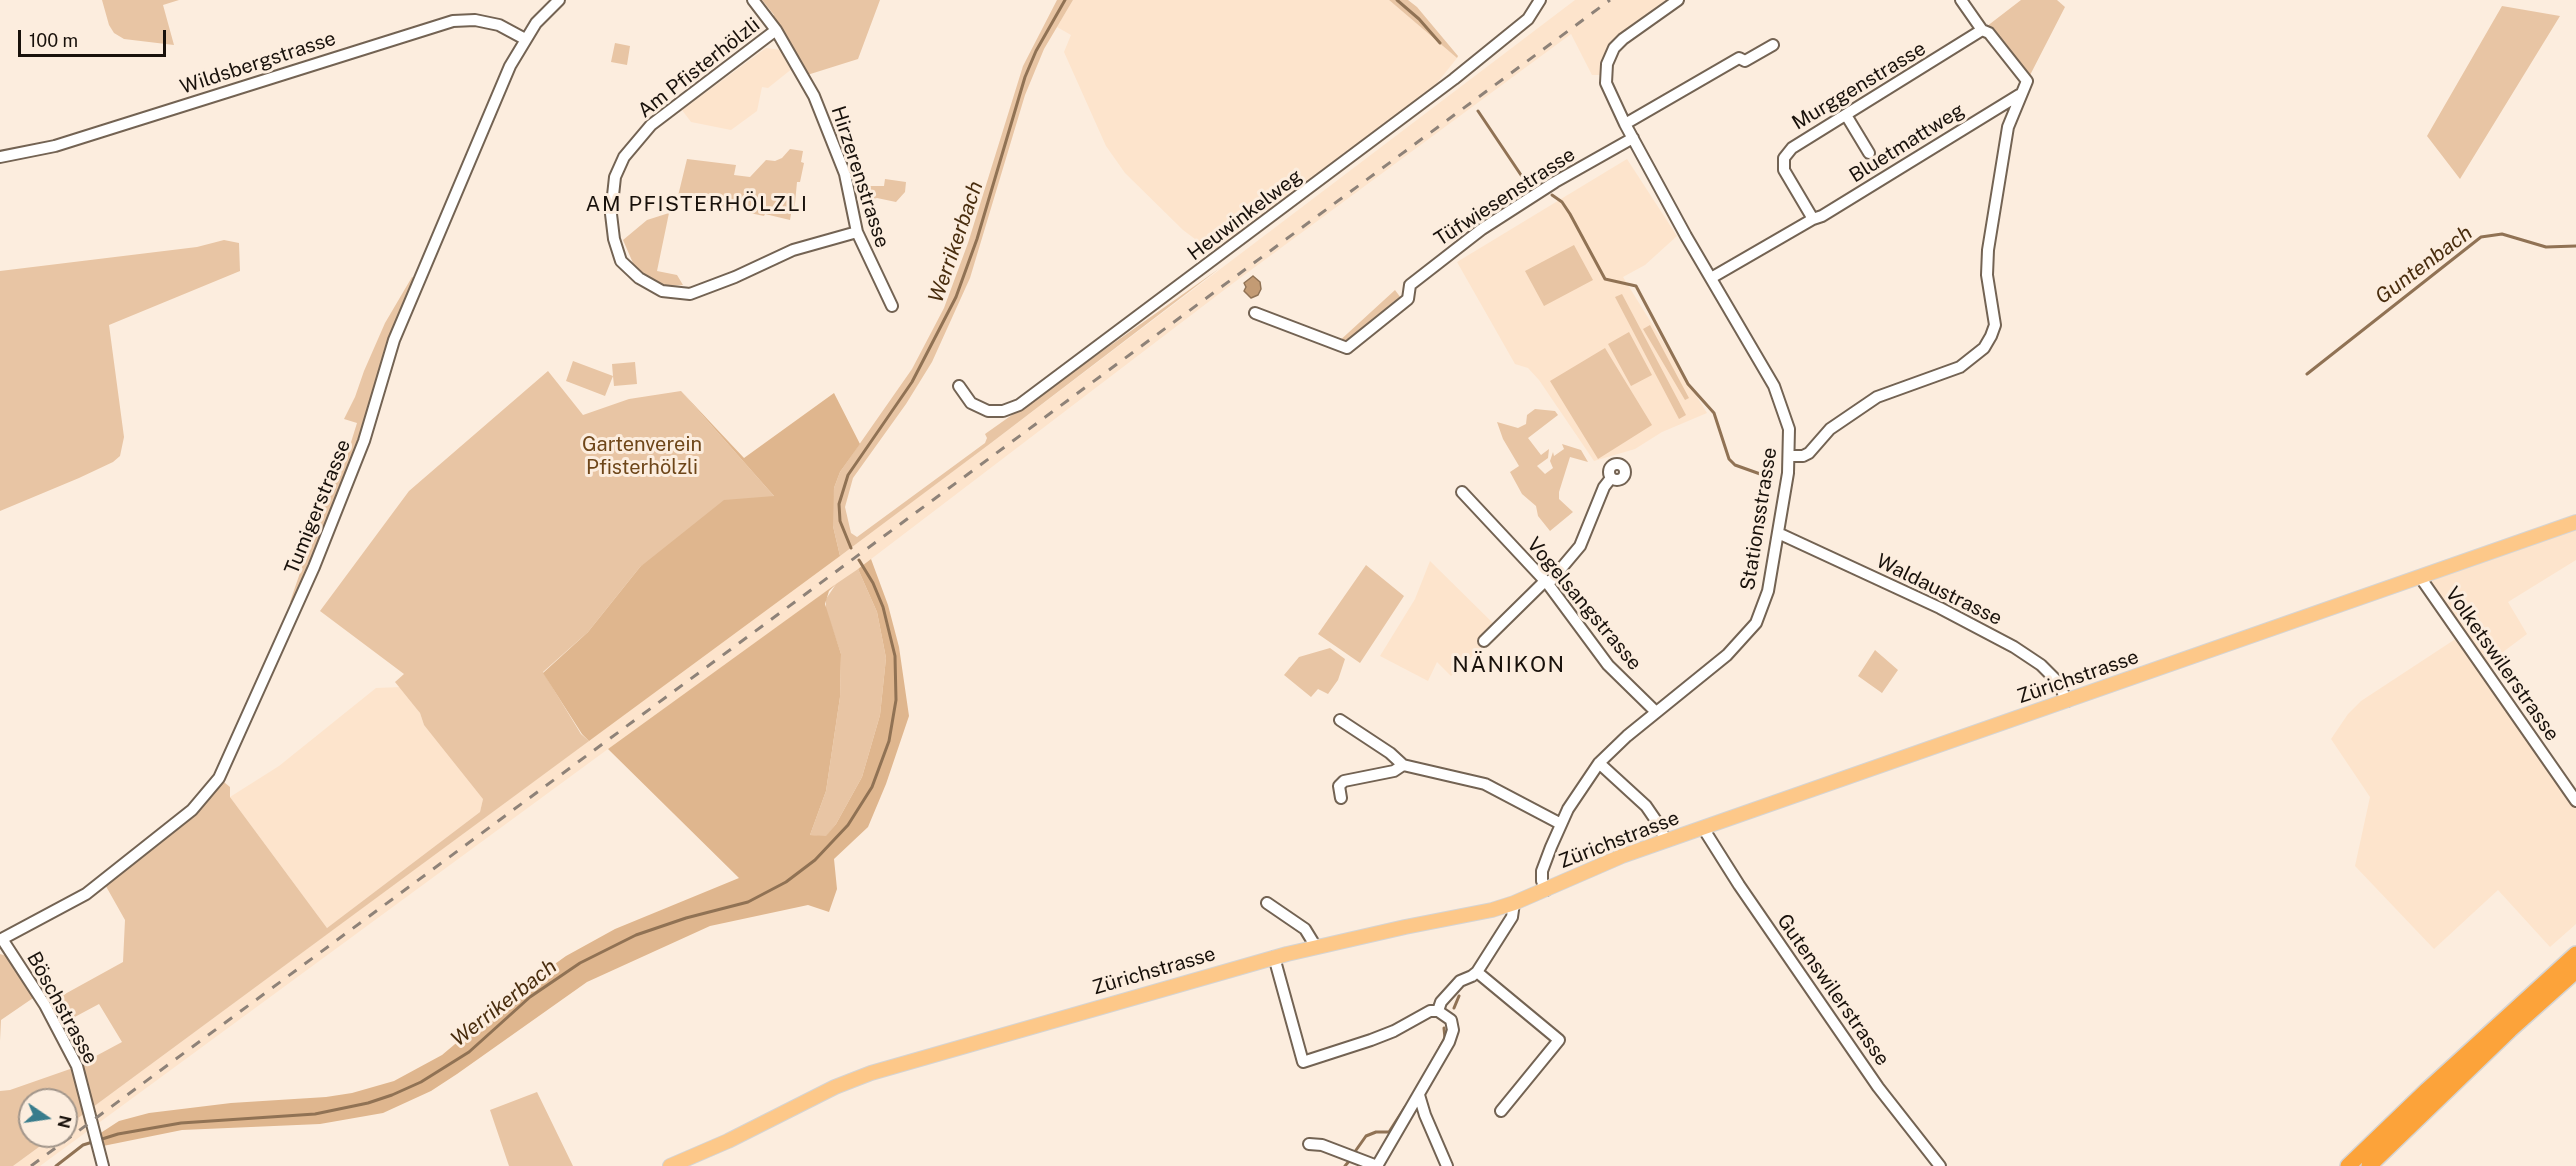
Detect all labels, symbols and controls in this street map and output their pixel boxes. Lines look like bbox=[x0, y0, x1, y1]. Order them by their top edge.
street label: Am Pfisterhölzli bbox=[633, 13, 765, 123]
scale bar bbox=[21, 18, 170, 56]
street label: Wildsbergstrasse bbox=[177, 27, 339, 99]
text: 100 m bbox=[29, 30, 78, 51]
street label: Murggenstrasse bbox=[1788, 37, 1930, 135]
street label: Bluetmattweg bbox=[1845, 98, 1969, 188]
street label: Hirzerenstrasse bbox=[826, 103, 894, 251]
street label: Tüfwiesenstrasse bbox=[1430, 143, 1580, 251]
street label: Heuwinkelweg bbox=[1183, 164, 1307, 266]
water label: Werrikerbach bbox=[923, 178, 989, 306]
district label: AM PFISTERHÖLZLI bbox=[585, 192, 809, 218]
water label: Guntenbach bbox=[2371, 220, 2477, 310]
park label: Gartenverein Pfisterhölzli bbox=[582, 433, 702, 480]
street label: Tumigerstrasse bbox=[280, 436, 356, 578]
street label: Stationsstrasse bbox=[1736, 446, 1782, 592]
street label: Vogelsangstrasse bbox=[1522, 533, 1646, 675]
street label: Waldaustrasse bbox=[1872, 549, 2006, 631]
street label: Volketswilerstrasse bbox=[2440, 582, 2564, 746]
street label: Zürichstrasse bbox=[2014, 645, 2142, 709]
district label: NÄNIKON bbox=[1452, 652, 1566, 678]
street label: Zürichstrasse bbox=[1555, 806, 1683, 874]
street label: Gutenswilerstrasse bbox=[1772, 910, 1894, 1070]
street label: Zürichstrasse bbox=[1090, 942, 1218, 1000]
street label: Böschstrasse bbox=[21, 948, 103, 1068]
water label: Werrikerbach bbox=[446, 954, 562, 1052]
north arrow bbox=[18, 1088, 78, 1148]
text: N bbox=[53, 1113, 75, 1130]

